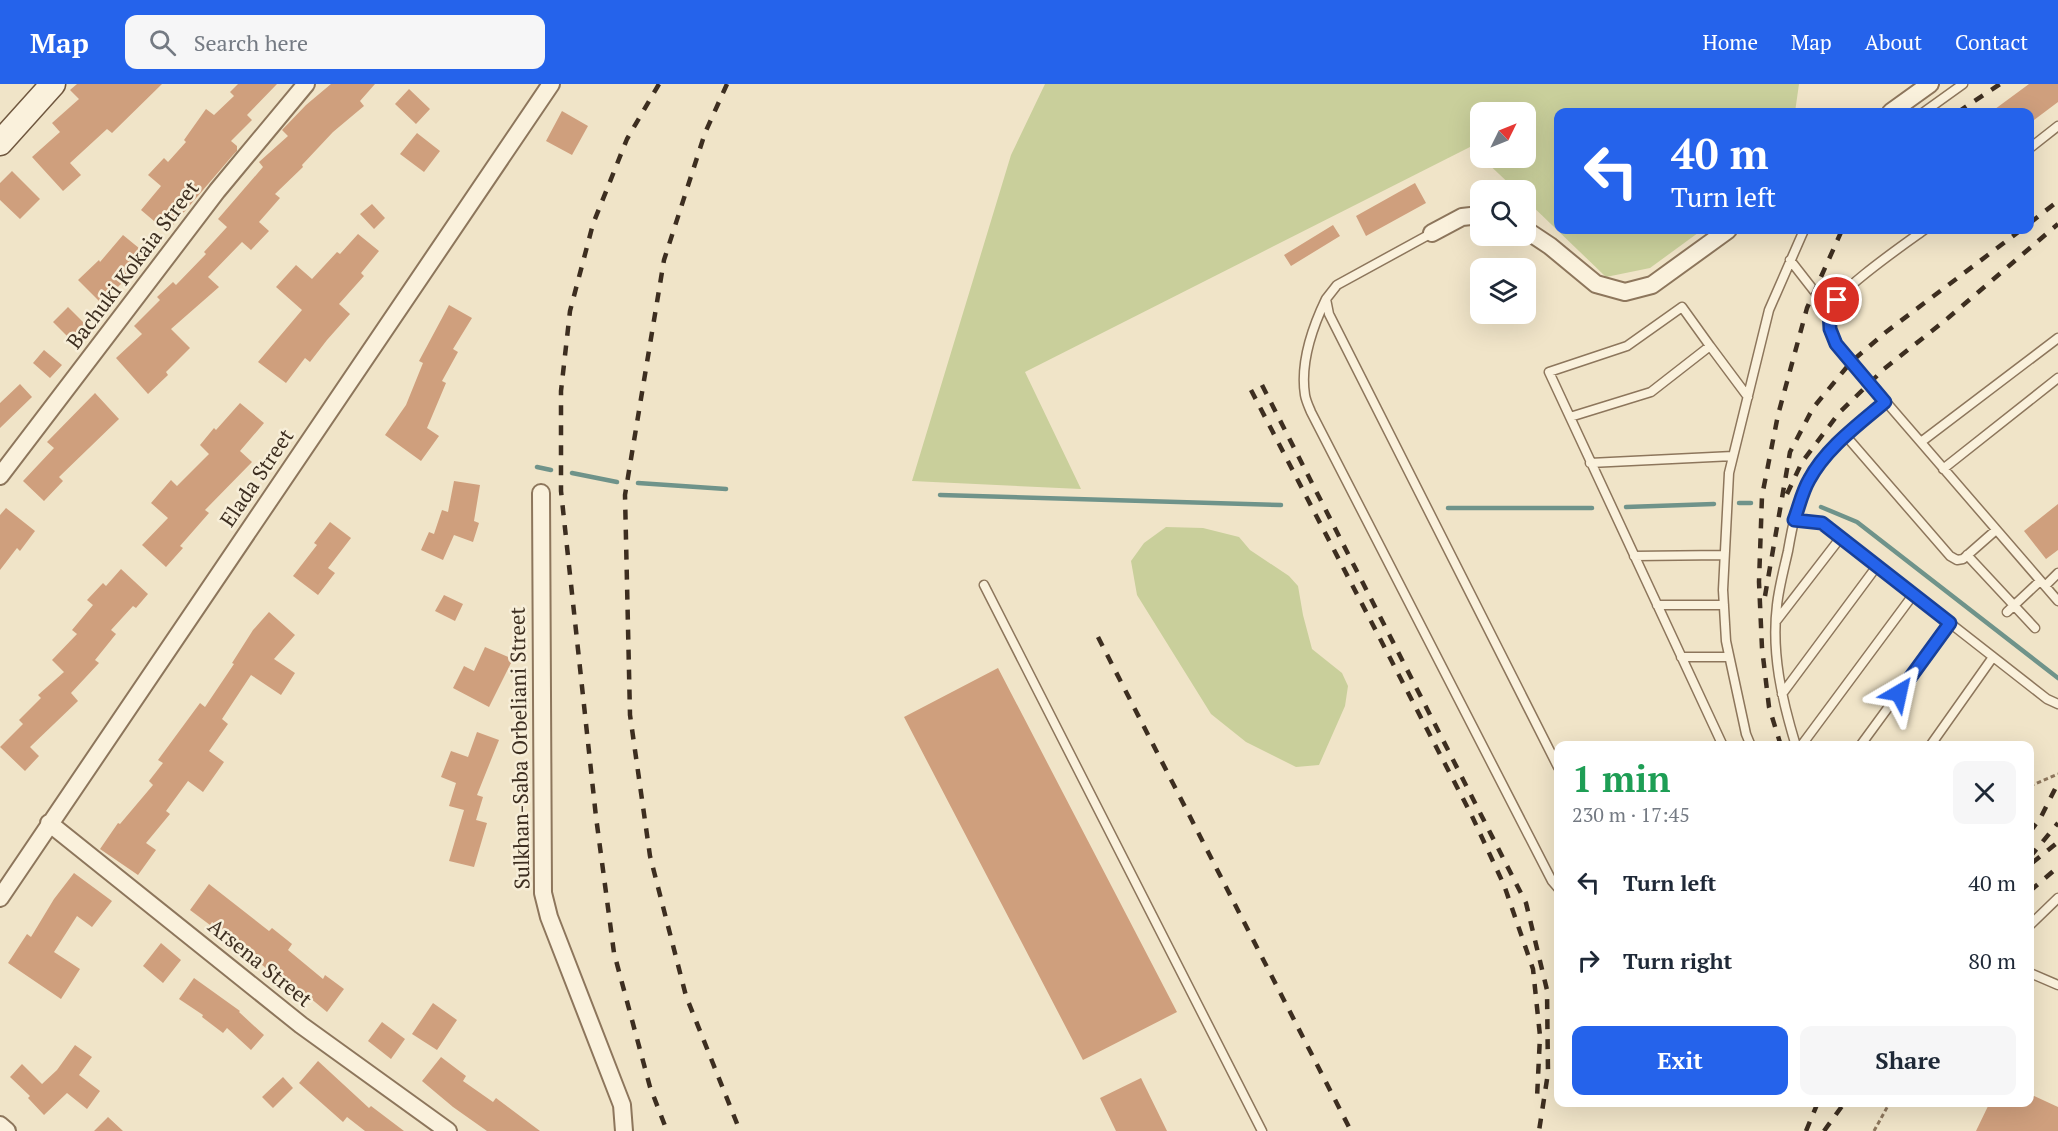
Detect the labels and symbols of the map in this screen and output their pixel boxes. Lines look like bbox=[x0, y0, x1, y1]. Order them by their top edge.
north arrow bbox=[1470, 102, 1536, 168]
street label: Bachuki Kokaia Street bbox=[60, 175, 205, 354]
pin bbox=[1811, 274, 1862, 325]
street label: Elada Street bbox=[213, 423, 299, 532]
street label: Sulkhan-Saba Orbeliani Street bbox=[503, 606, 535, 890]
position arrow bbox=[1867, 661, 1931, 725]
street label: Arsena Street bbox=[203, 912, 319, 1013]

